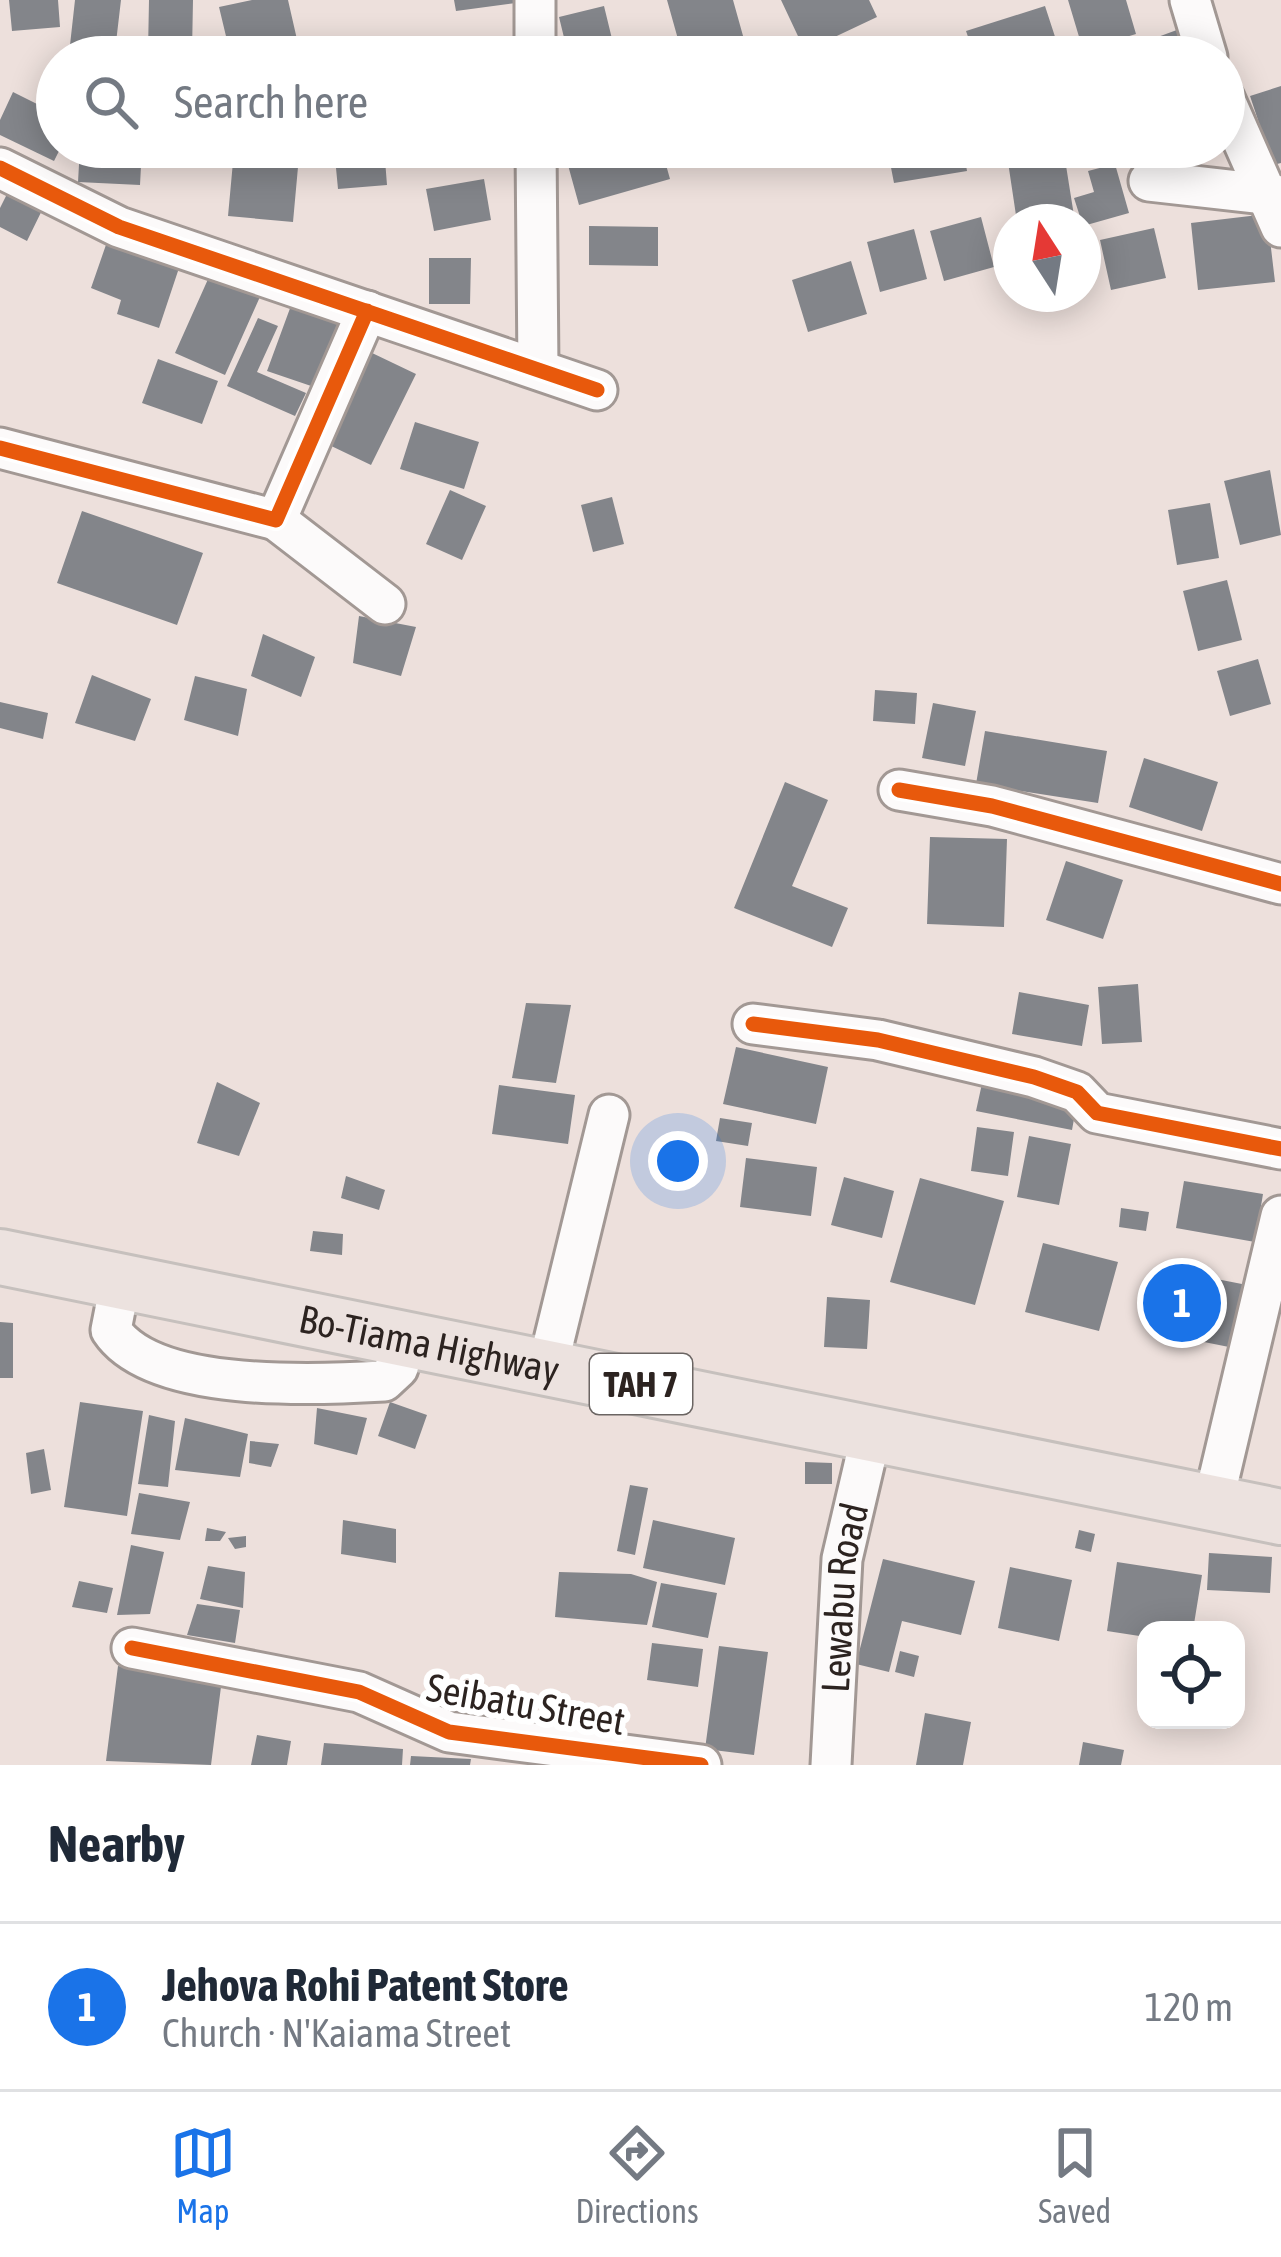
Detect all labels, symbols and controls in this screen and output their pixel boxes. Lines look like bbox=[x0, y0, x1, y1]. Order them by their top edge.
search box bbox=[36, 36, 1245, 168]
icon: search bbox=[78, 69, 144, 135]
text: Search here bbox=[174, 76, 368, 128]
north arrow bbox=[993, 204, 1101, 312]
your location bbox=[648, 1131, 708, 1191]
pin: 1 bbox=[1143, 1258, 1221, 1348]
street label: Bo-Tiama Highway bbox=[295, 1296, 563, 1392]
road number: TAH 7 bbox=[590, 1354, 692, 1414]
street label: Lewabu Road bbox=[813, 1498, 876, 1694]
map controls bbox=[1137, 1621, 1245, 1729]
button: locate bbox=[1137, 1621, 1245, 1729]
street label: Seibatu Street bbox=[423, 1665, 629, 1743]
text: Nearby bbox=[48, 1814, 185, 1873]
text: Jehova Rohi Patent Store bbox=[162, 1959, 569, 2011]
text: 1 bbox=[78, 1985, 96, 2029]
text: 120 m bbox=[1145, 1985, 1233, 2029]
text: Church · N'Kaiama Street bbox=[162, 2011, 511, 2055]
tab: Map bbox=[170, 2120, 236, 2230]
tab: Directions bbox=[575, 2120, 699, 2230]
tab: Saved bbox=[1038, 2120, 1111, 2230]

